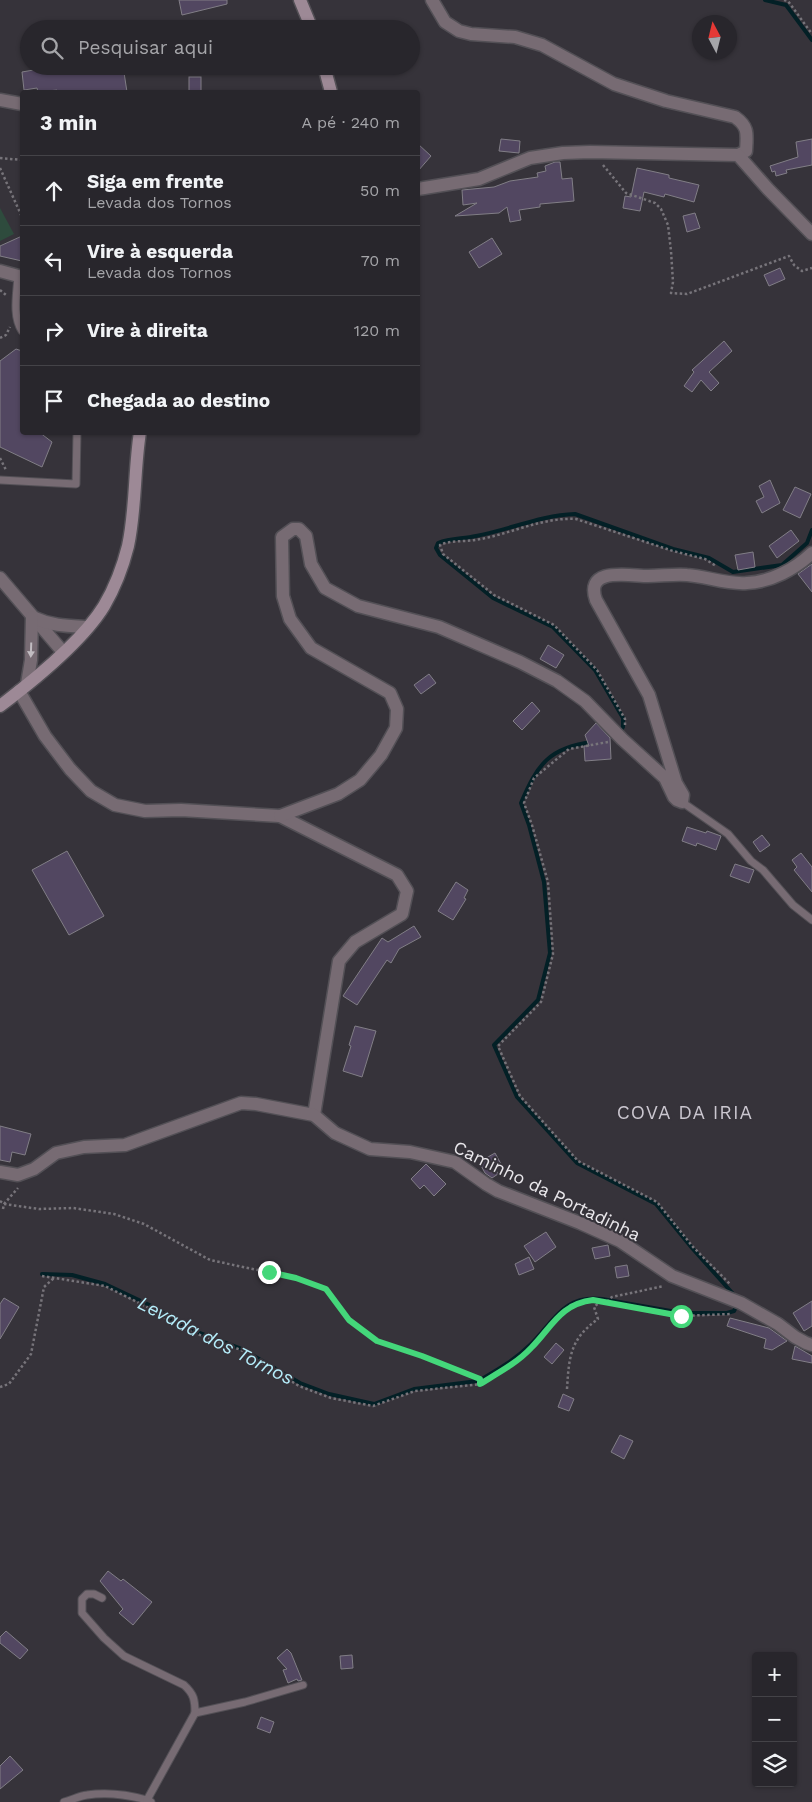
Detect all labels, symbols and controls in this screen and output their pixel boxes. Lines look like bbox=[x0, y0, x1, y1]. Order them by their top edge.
north arrow bbox=[692, 15, 737, 60]
search box bbox=[20, 20, 420, 75]
icon: search bbox=[38, 34, 66, 62]
text: Pesquisar aqui bbox=[78, 36, 213, 59]
text: 3 min bbox=[40, 110, 97, 135]
text: A pé · 240 m bbox=[302, 113, 400, 132]
text: Siga em frente bbox=[87, 170, 224, 193]
icon: ahead bbox=[40, 177, 68, 205]
text: 50 m bbox=[360, 181, 400, 200]
text: Levada dos Tornos bbox=[87, 193, 232, 212]
text: Vire à esquerda bbox=[87, 240, 233, 263]
icon: left bbox=[40, 247, 68, 275]
text: 70 m bbox=[361, 251, 400, 270]
text: Levada dos Tornos bbox=[87, 263, 232, 282]
icon: right bbox=[40, 317, 68, 345]
text: Vire à direita bbox=[87, 319, 208, 342]
text: 120 m bbox=[354, 321, 400, 340]
icon: arrive bbox=[40, 387, 68, 415]
text: Chegada ao destino bbox=[87, 389, 270, 412]
one-way arrow bbox=[27, 643, 35, 659]
district label: COVA DA IRIA bbox=[617, 1101, 753, 1124]
street label: Caminho da Portadinha bbox=[450, 1136, 644, 1245]
route end bbox=[258, 1261, 281, 1284]
water label: Levada dos Tornos bbox=[134, 1291, 298, 1390]
route start bbox=[670, 1305, 693, 1328]
map controls bbox=[752, 1652, 797, 1787]
button: + bbox=[752, 1652, 797, 1697]
button: − bbox=[752, 1697, 797, 1742]
button: layers bbox=[752, 1742, 797, 1787]

